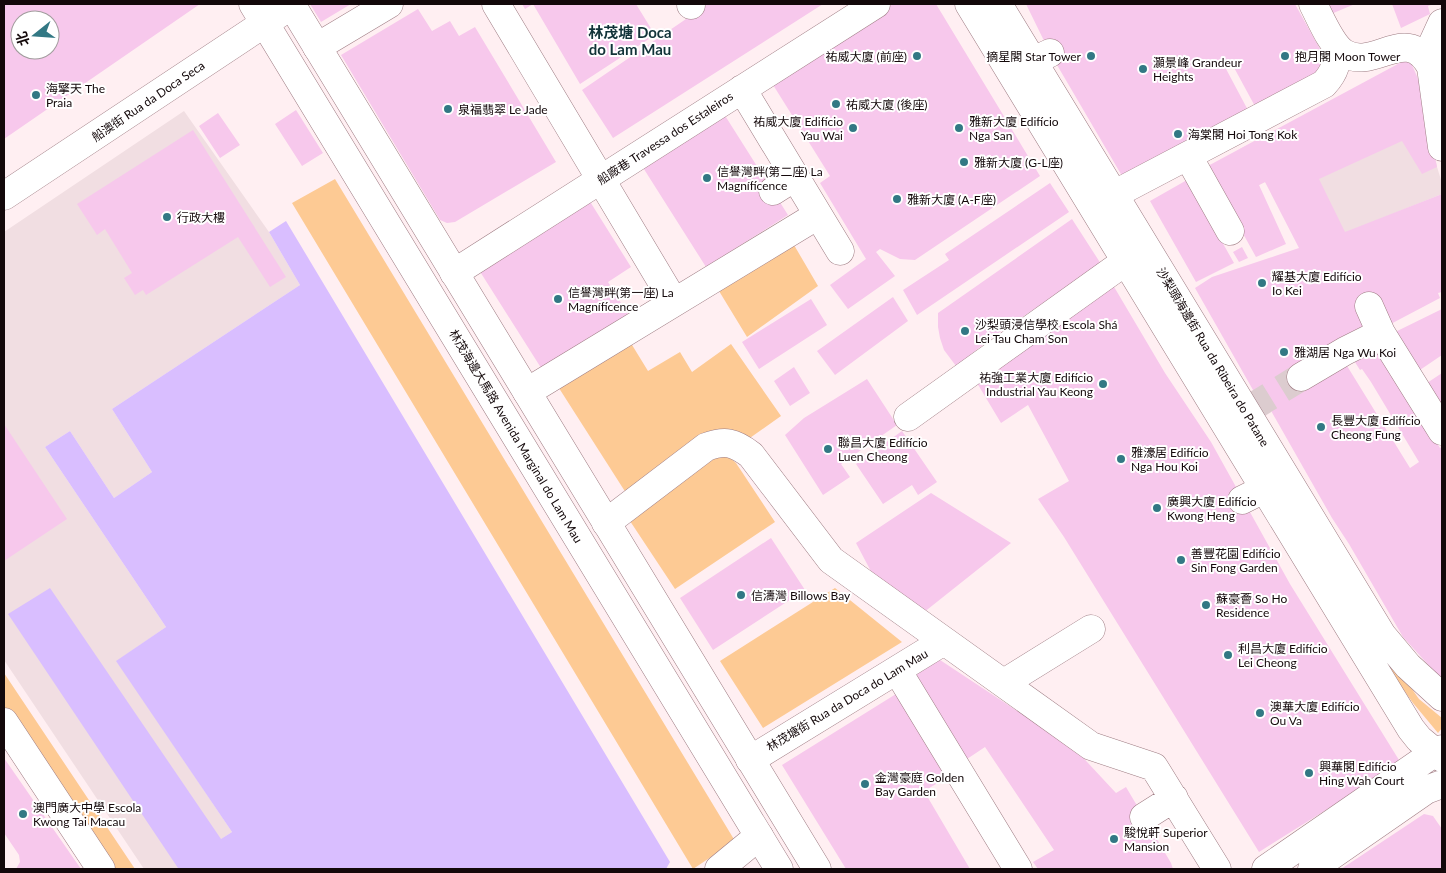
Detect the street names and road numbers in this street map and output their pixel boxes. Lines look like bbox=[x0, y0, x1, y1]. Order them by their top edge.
street label: 船澳街 Rua da Doca Seca bbox=[89, 58, 207, 144]
street label: 船廠巷 Travessa dos Estaleiros bbox=[594, 88, 736, 188]
street label: 沙梨頭海邊街 Rua da Ribeira do Patane bbox=[1153, 265, 1273, 449]
street label: 林茂海邊大馬路 Avenida Marginal do Lam Mau bbox=[446, 326, 586, 546]
street label: 林茂塘街 Rua da Doca do Lam Mau bbox=[764, 646, 930, 754]

